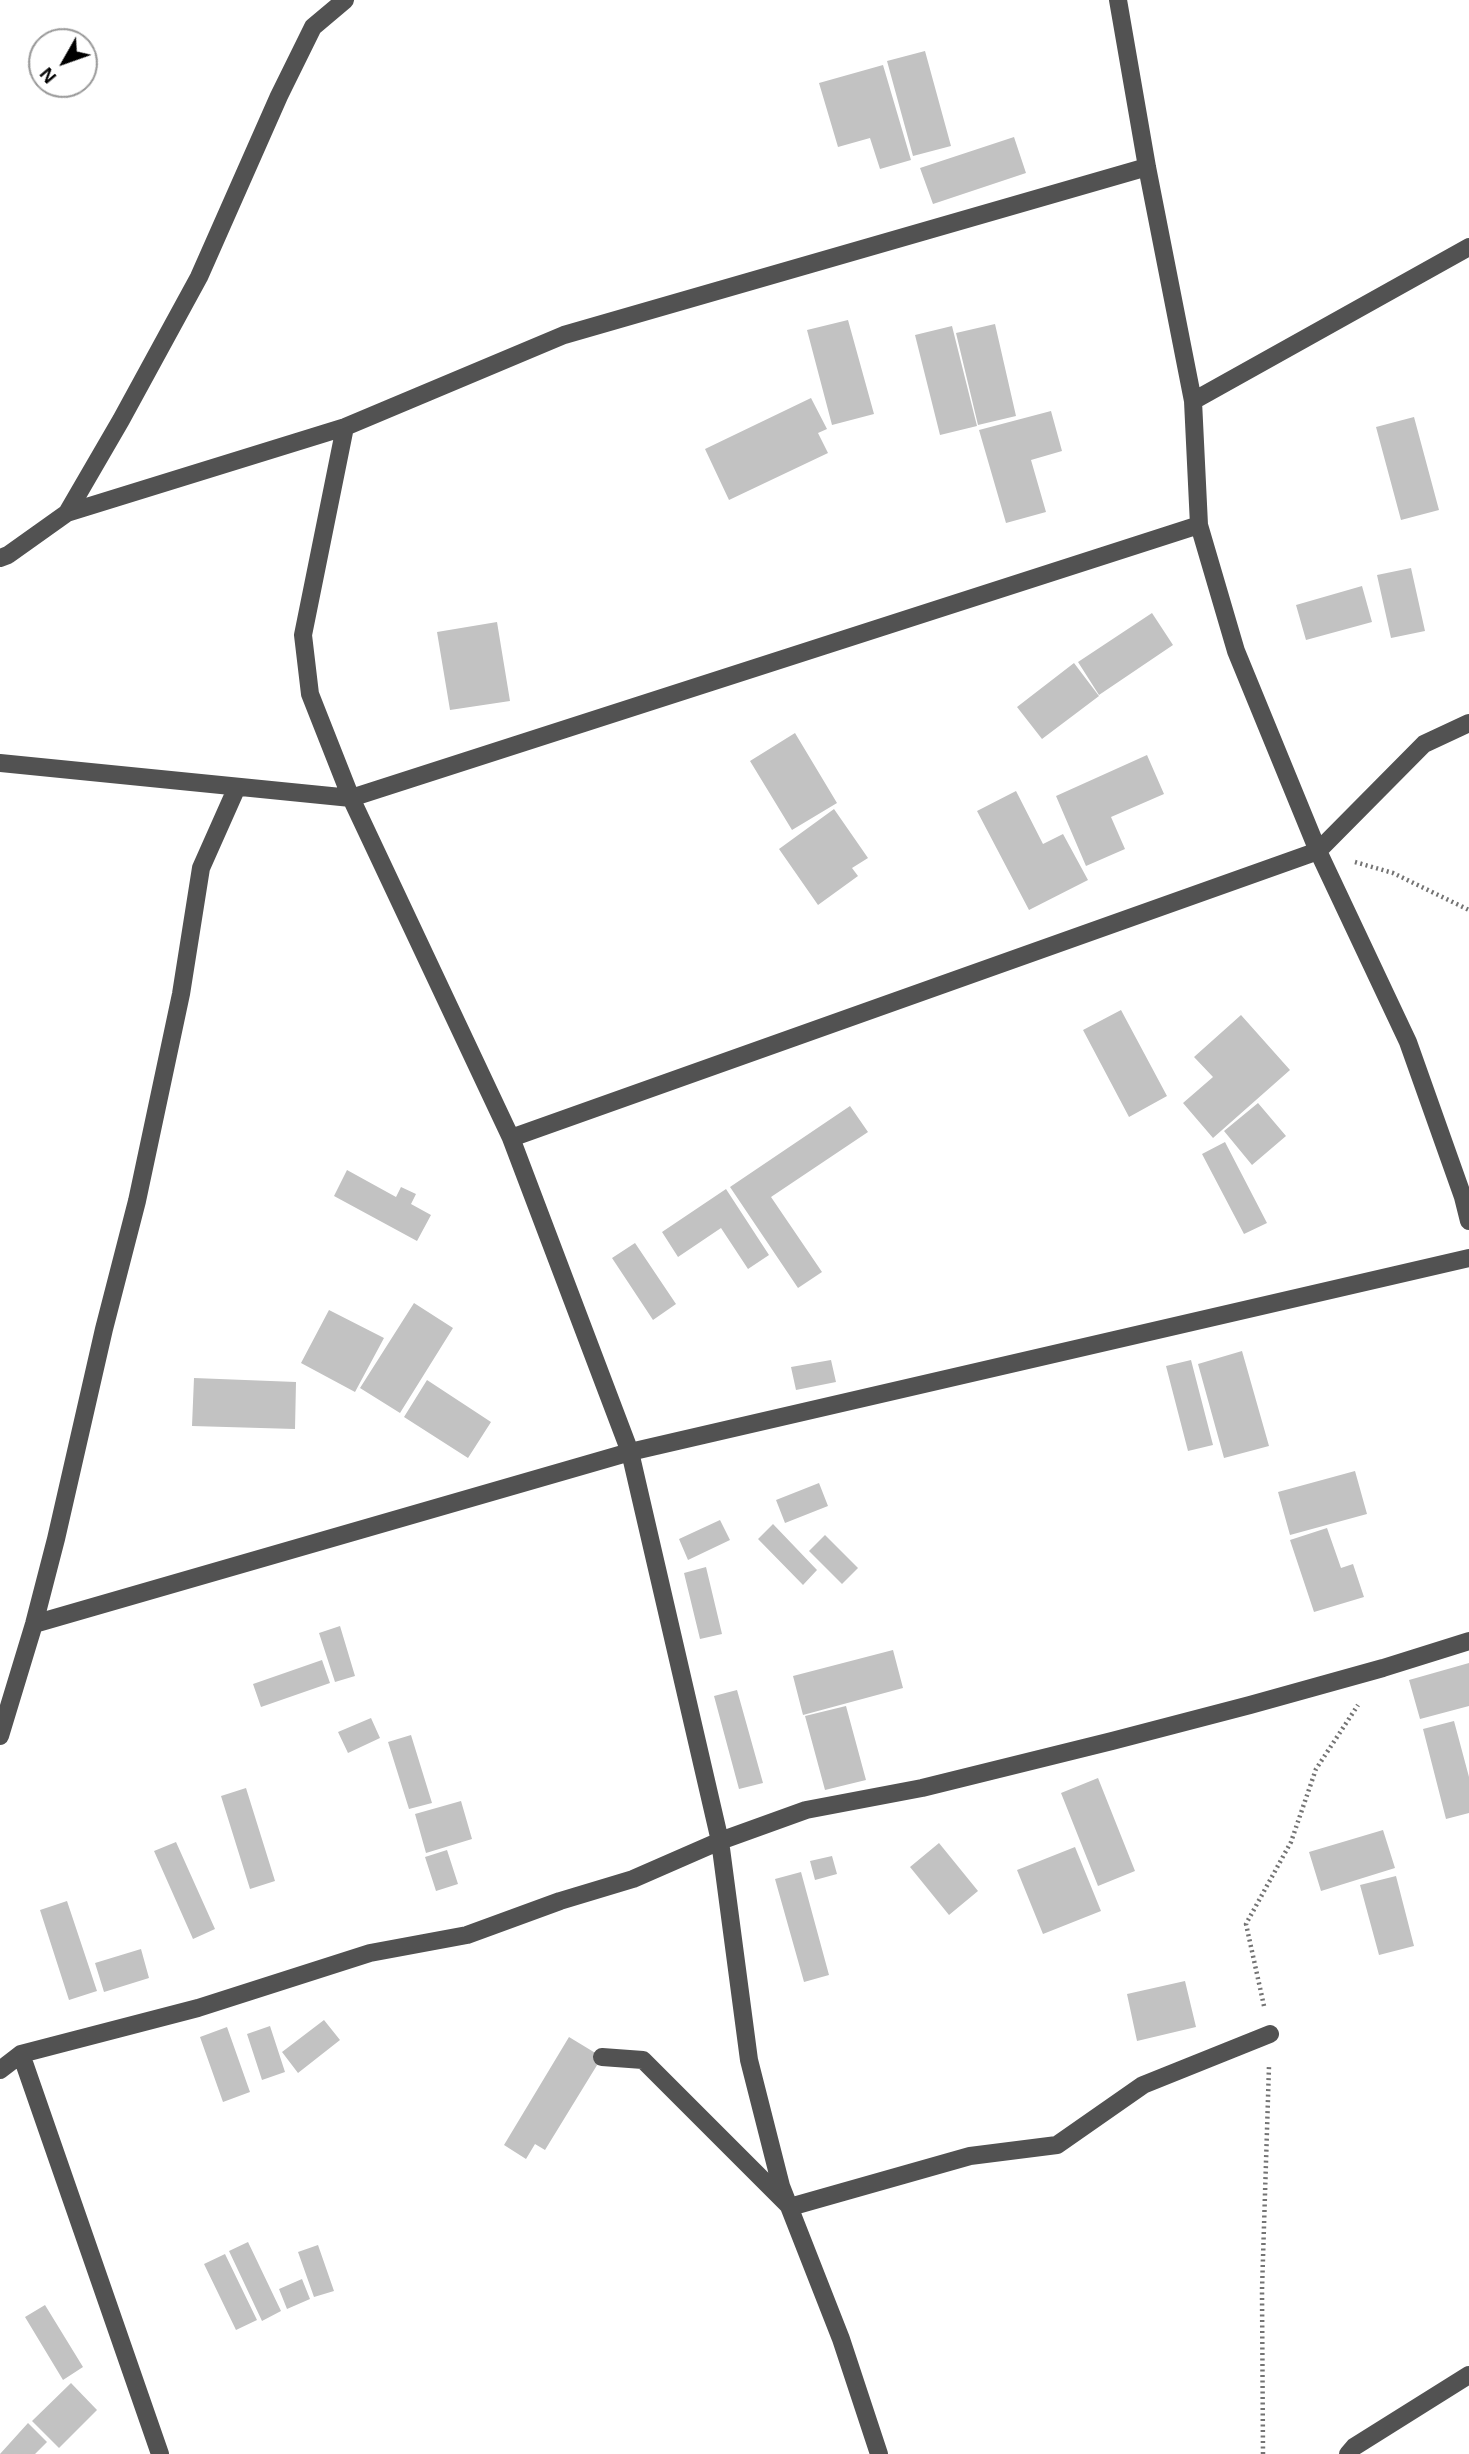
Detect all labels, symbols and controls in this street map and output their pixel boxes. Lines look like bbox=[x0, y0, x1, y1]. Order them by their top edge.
north arrow bbox=[28, 28, 98, 98]
text: N bbox=[36, 64, 61, 88]

